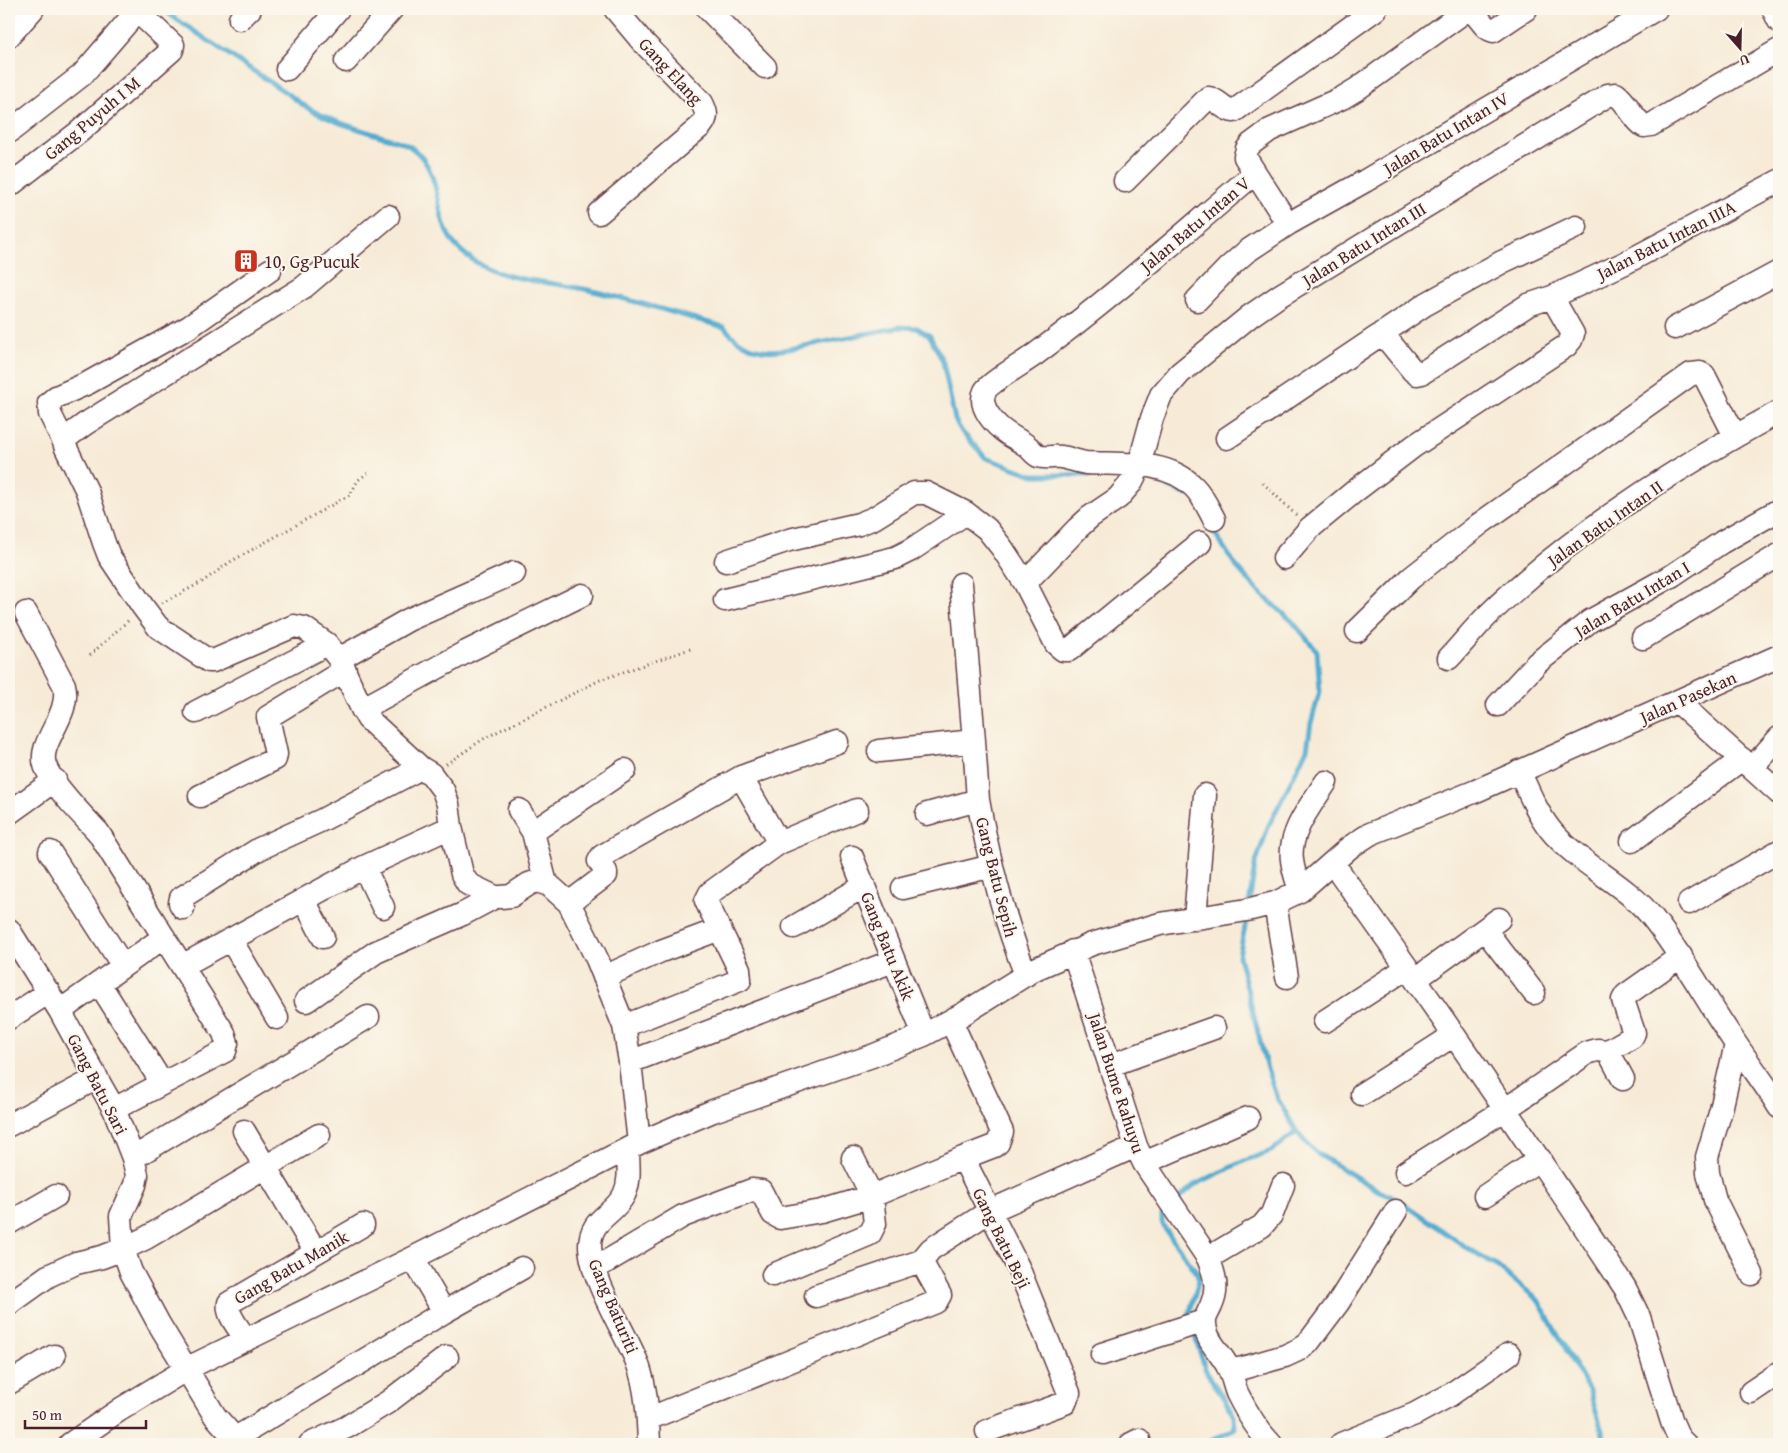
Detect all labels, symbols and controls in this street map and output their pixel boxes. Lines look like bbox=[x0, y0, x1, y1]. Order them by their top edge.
north arrow bbox=[1716, 22, 1766, 72]
street label: Gang Elang bbox=[633, 31, 710, 111]
text: U bbox=[1736, 49, 1752, 71]
street label: Gang Puyuh I M bbox=[38, 69, 146, 166]
street label: Jalan Batu Intan IV bbox=[1376, 85, 1514, 182]
street label: Jalan Batu Intan V bbox=[1132, 170, 1256, 280]
street label: Jalan Batu Intan IIIA bbox=[1590, 193, 1740, 288]
street label: Jalan Batu Intan III bbox=[1295, 195, 1431, 294]
building icon: 10, Gg Pucuk bbox=[233, 248, 259, 274]
place label: 10, Gg Pucuk bbox=[264, 248, 360, 275]
street label: Jalan Batu Intan II bbox=[1540, 473, 1669, 574]
street label: Jalan Batu Intan I bbox=[1567, 554, 1695, 645]
street label: Jalan Pasekan bbox=[1633, 664, 1741, 731]
street label: Gang Batu Sepih bbox=[969, 814, 1025, 940]
street label: Gang Batu Akik bbox=[854, 888, 922, 1005]
street label: Jalan Bume Rahuyu bbox=[1081, 1007, 1153, 1157]
street label: Gang Batu Sari bbox=[61, 1029, 135, 1139]
street label: Gang Batu Beji bbox=[966, 1183, 1038, 1293]
street label: Gang Batu Manik bbox=[229, 1223, 354, 1311]
street label: Gang Baturiti bbox=[582, 1254, 646, 1358]
scale bar bbox=[25, 1398, 146, 1430]
text: 50 m bbox=[32, 1404, 63, 1425]

